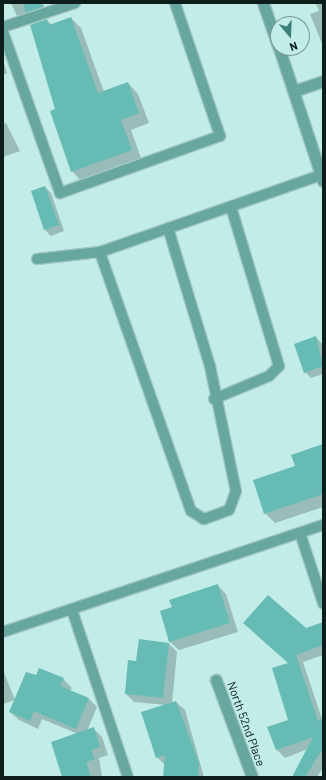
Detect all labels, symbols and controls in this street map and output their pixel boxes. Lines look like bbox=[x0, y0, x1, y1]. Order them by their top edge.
north arrow bbox=[270, 16, 310, 56]
text: N bbox=[288, 40, 299, 54]
street label: North 52nd Place bbox=[224, 680, 268, 768]

